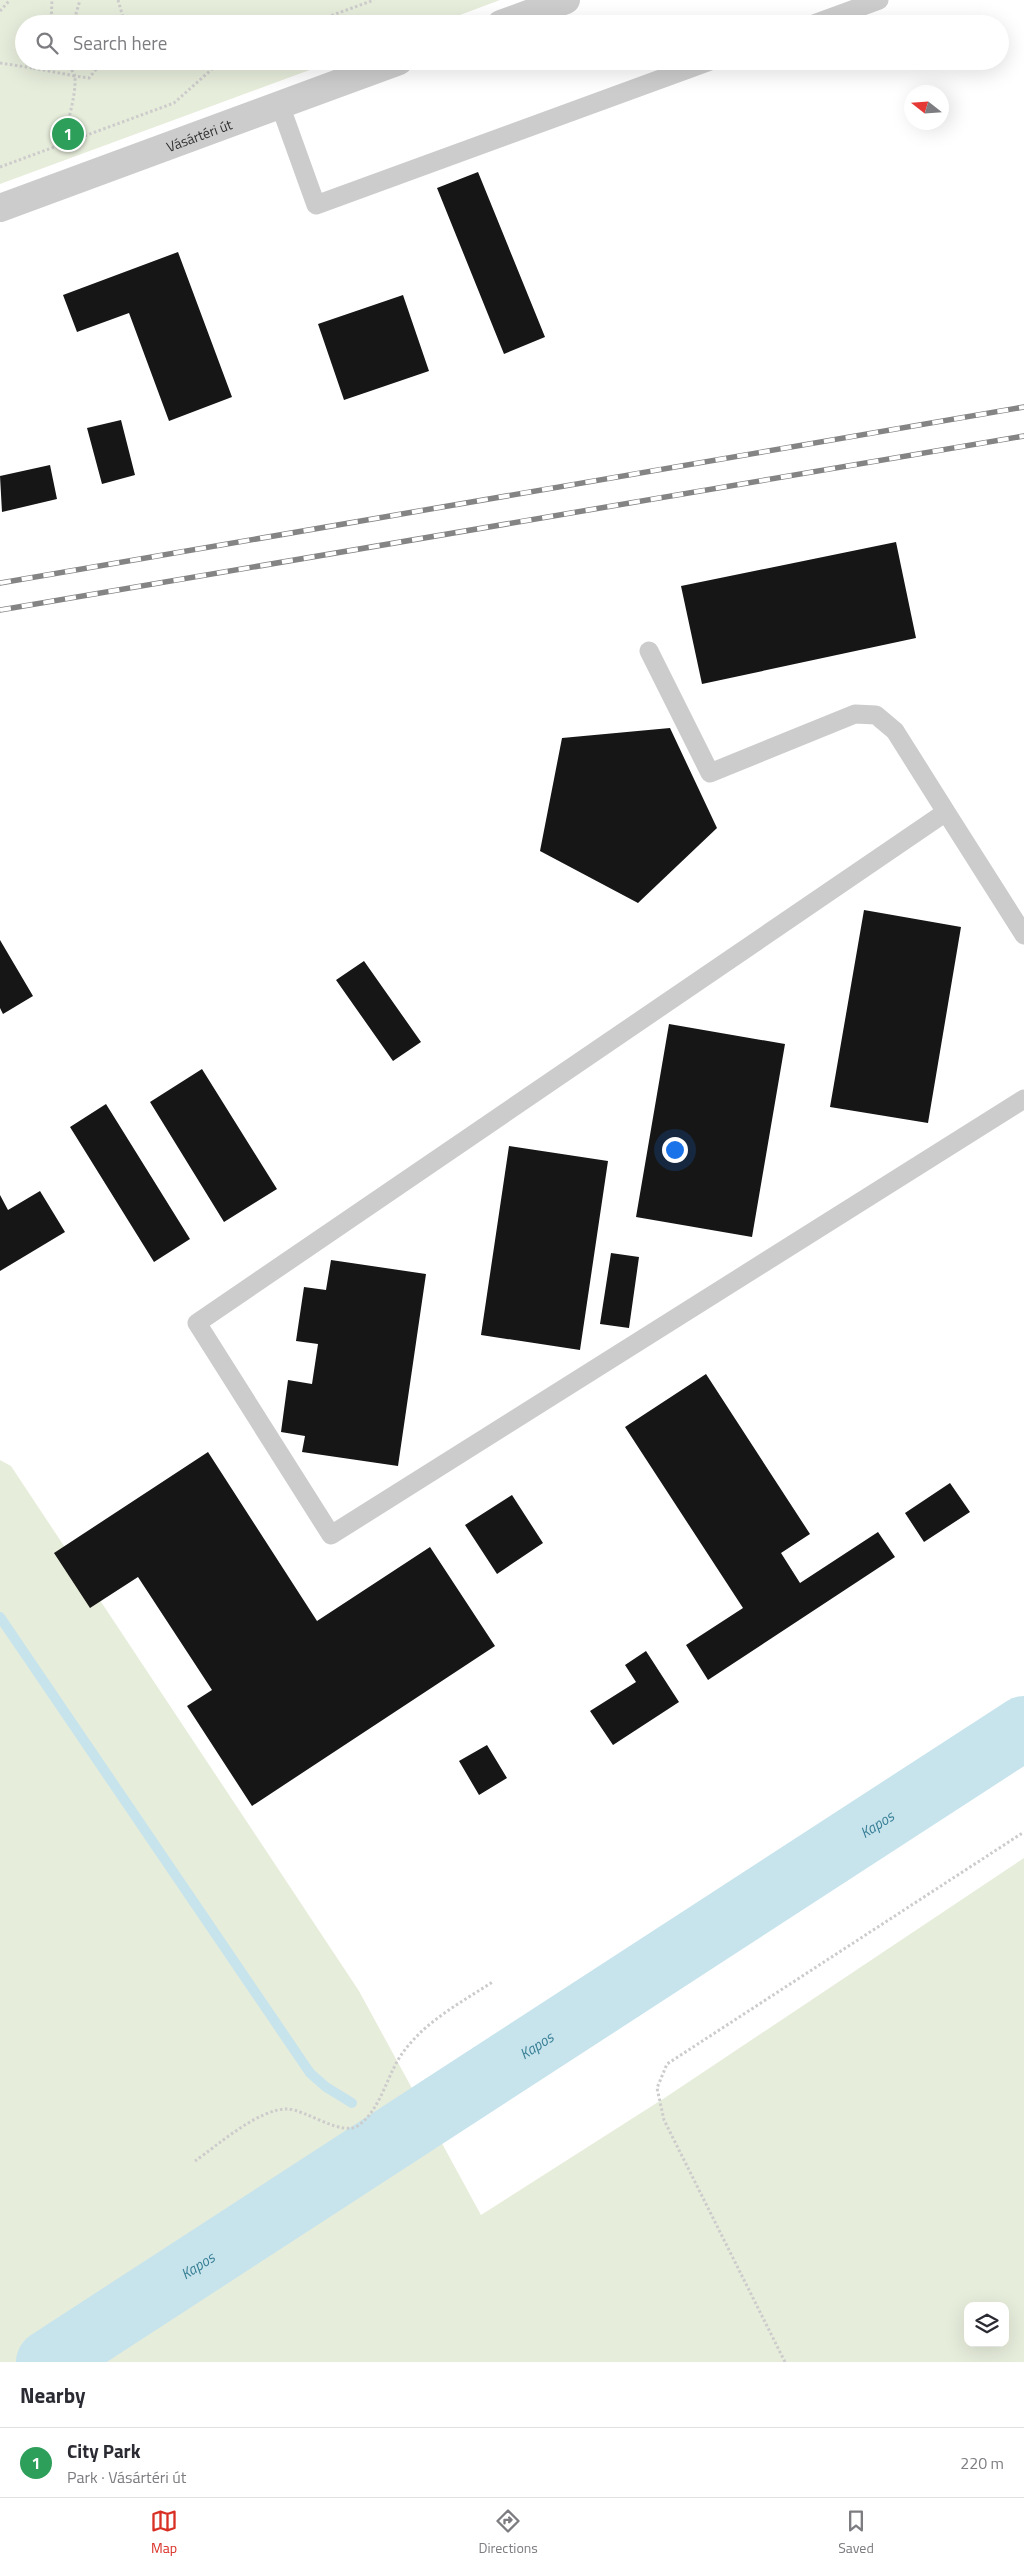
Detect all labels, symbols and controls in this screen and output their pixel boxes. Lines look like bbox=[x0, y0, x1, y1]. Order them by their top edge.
search box bbox=[15, 15, 1009, 70]
text: Search here bbox=[73, 28, 167, 57]
icon: search bbox=[33, 29, 61, 57]
north arrow bbox=[904, 85, 949, 130]
street label: Vásártéri út bbox=[163, 113, 235, 156]
pin: 1 bbox=[52, 115, 84, 153]
your location bbox=[662, 1137, 688, 1163]
water label: Kapos bbox=[855, 1803, 899, 1843]
water label: Kapos bbox=[515, 2025, 559, 2065]
water label: Kapos bbox=[176, 2245, 220, 2285]
map controls bbox=[964, 2302, 1009, 2347]
button: layers bbox=[964, 2302, 1009, 2347]
text: Nearby bbox=[20, 2379, 85, 2411]
text: City Park bbox=[67, 2436, 140, 2465]
text: 1 bbox=[32, 2451, 40, 2475]
text: 220 m bbox=[960, 2451, 1004, 2475]
text: Park · Vásártéri út bbox=[67, 2465, 186, 2489]
tab: Map bbox=[150, 2507, 178, 2558]
tab: Directions bbox=[478, 2507, 538, 2558]
tab: Saved bbox=[838, 2507, 874, 2558]

